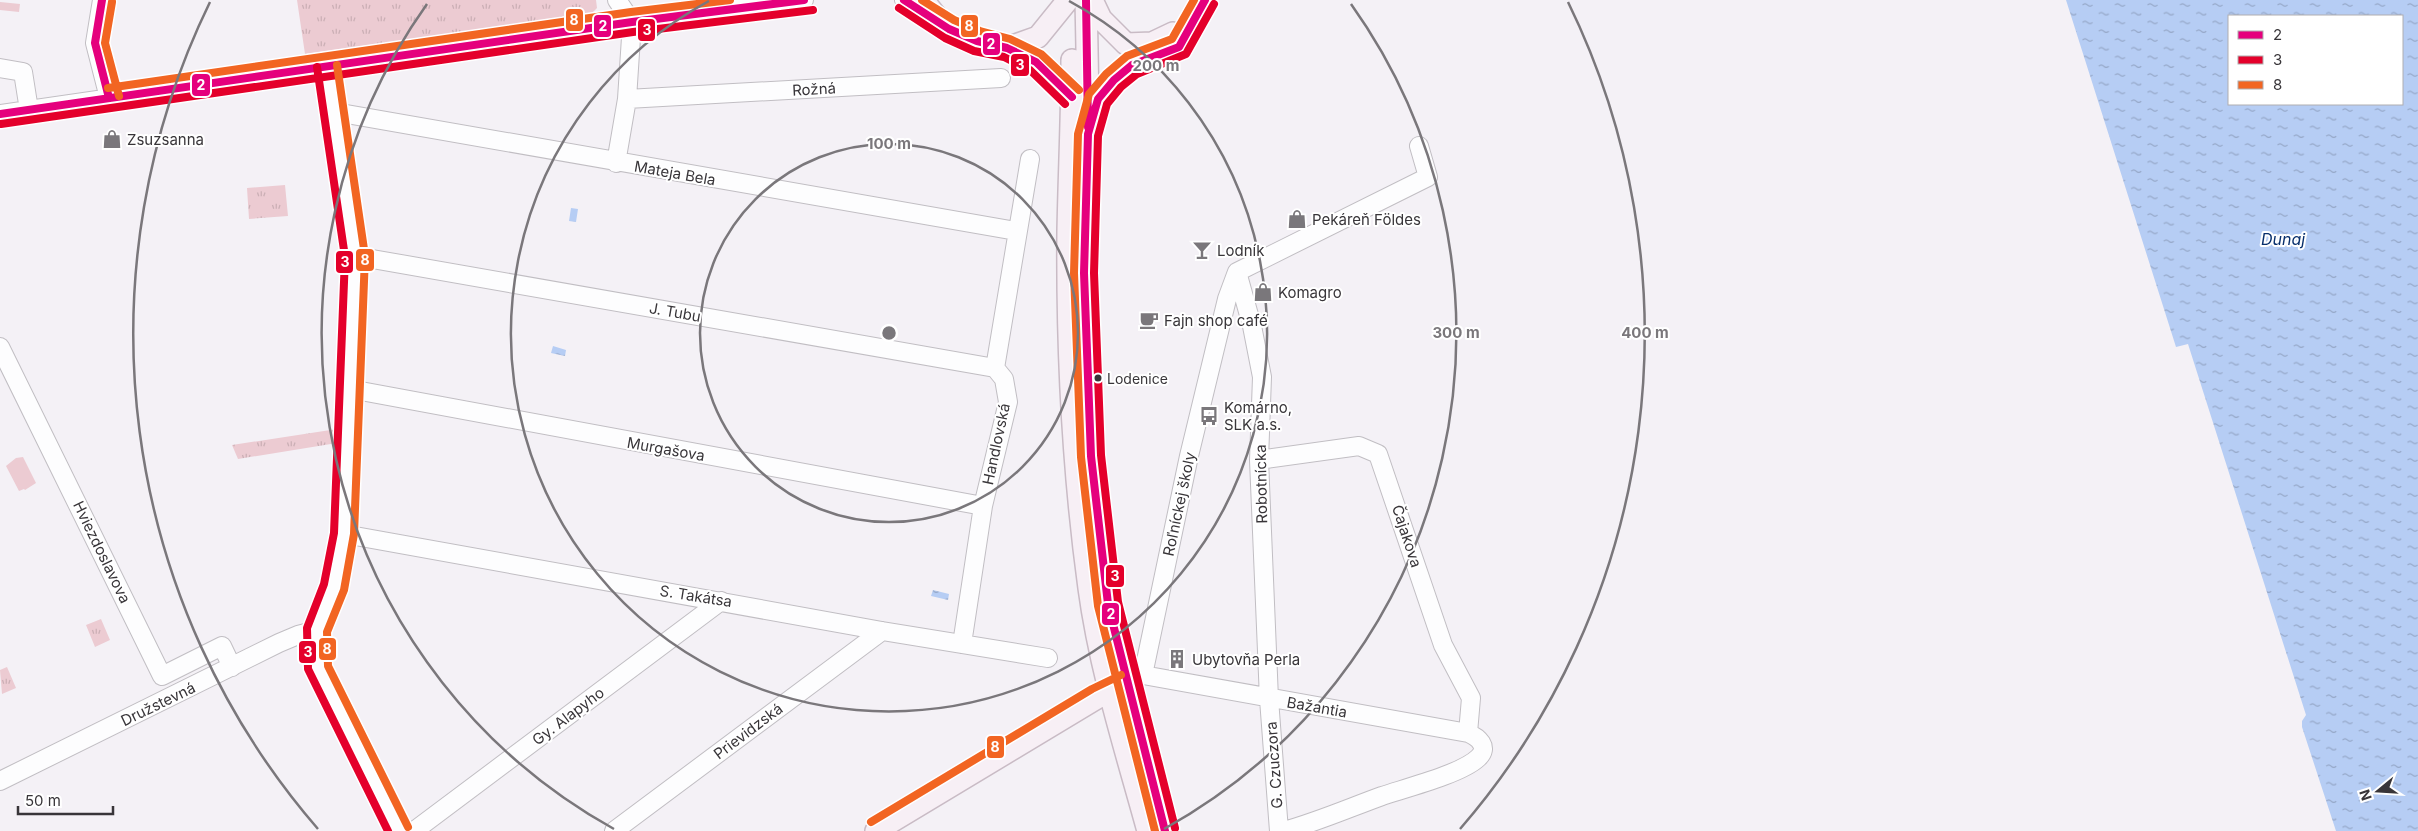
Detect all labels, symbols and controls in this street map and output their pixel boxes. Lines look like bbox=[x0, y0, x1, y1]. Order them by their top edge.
line badge: 8 bbox=[565, 8, 584, 32]
text: 8 bbox=[569, 11, 579, 28]
line badge: 2 bbox=[593, 14, 612, 38]
line badge: 8 bbox=[960, 14, 979, 38]
legend bbox=[2228, 15, 2403, 105]
text: 2 bbox=[599, 17, 608, 34]
text: 8 bbox=[964, 17, 974, 34]
line badge: 3 bbox=[637, 18, 656, 42]
text: 3 bbox=[642, 21, 652, 38]
text: 2 bbox=[2273, 25, 2282, 44]
line badge: 2 bbox=[982, 32, 1001, 56]
text: 2 bbox=[987, 35, 996, 52]
text: 3 bbox=[2273, 50, 2282, 69]
line badge: 3 bbox=[1010, 53, 1030, 77]
text: 3 bbox=[1015, 56, 1025, 73]
text: 200 m bbox=[1133, 56, 1179, 75]
line badge: 2 bbox=[191, 73, 211, 97]
text: 8 bbox=[2273, 75, 2282, 94]
text: 2 bbox=[197, 76, 206, 93]
street label: Rožná bbox=[792, 78, 836, 100]
shop icon: Zsuzsanna bbox=[101, 128, 123, 150]
place label: Zsuzsanna bbox=[127, 130, 204, 149]
text: 100 m bbox=[867, 134, 911, 153]
street label: Mateja Bela bbox=[633, 156, 717, 190]
shop icon: Pekáreň Földes bbox=[1286, 208, 1308, 230]
place label: Pekáreň Földes bbox=[1312, 210, 1421, 229]
water label: Dunaj bbox=[2261, 229, 2306, 249]
bar icon: Lodník bbox=[1191, 239, 1213, 261]
place label: Lodník bbox=[1217, 241, 1265, 260]
line badge: 8 bbox=[355, 248, 375, 272]
line badge: 3 bbox=[335, 250, 354, 274]
text: 8 bbox=[360, 251, 370, 268]
text: 3 bbox=[340, 253, 350, 270]
shop icon: Komagro bbox=[1252, 281, 1274, 303]
place label: Komagro bbox=[1278, 283, 1342, 302]
street label: J. Tubu bbox=[648, 298, 702, 326]
cafe icon: Fajn shop café bbox=[1138, 309, 1160, 331]
place label: Fajn shop café bbox=[1164, 311, 1268, 330]
text: 300 m bbox=[1432, 323, 1480, 342]
text: 400 m bbox=[1621, 323, 1669, 342]
centre of rings bbox=[880, 324, 898, 342]
place label: Lodenice bbox=[1107, 370, 1168, 387]
marker: Lodenice bbox=[1093, 373, 1103, 383]
place label: Komárno, SLK a.s. bbox=[1224, 398, 1292, 434]
street label: Handlovská bbox=[978, 401, 1014, 487]
bus stop icon: Komárno, SLK a.s. bbox=[1198, 405, 1220, 427]
street label: Murgašova bbox=[626, 433, 706, 465]
street label: Robotnícka bbox=[1251, 444, 1271, 524]
street label: Roľníckej školy bbox=[1159, 450, 1199, 558]
street label: Hviezdoslavova bbox=[69, 498, 135, 606]
street label: Čajakova bbox=[1388, 502, 1426, 570]
line badge: 3 bbox=[1105, 564, 1125, 588]
text: 3 bbox=[1110, 567, 1120, 584]
street label: S. Takátsa bbox=[658, 581, 734, 611]
line badge: 2 bbox=[1101, 602, 1120, 626]
text: 2 bbox=[1107, 605, 1116, 622]
line badge: 8 bbox=[318, 637, 337, 661]
line badge: 3 bbox=[298, 640, 317, 664]
text: 8 bbox=[322, 640, 332, 657]
text: 3 bbox=[303, 643, 313, 660]
building icon: Ubytovňa Perla bbox=[1166, 648, 1188, 670]
place label: Ubytovňa Perla bbox=[1192, 650, 1300, 669]
street label: Družstevná bbox=[118, 678, 198, 730]
street label: Gy. Alapyho bbox=[528, 683, 608, 749]
street label: Bažantia bbox=[1285, 692, 1349, 722]
street label: Prievidzská bbox=[710, 699, 786, 763]
street label: G. Czuczora bbox=[1261, 721, 1287, 809]
line badge: 8 bbox=[986, 735, 1005, 759]
text: 8 bbox=[990, 738, 1000, 755]
north arrow bbox=[2353, 766, 2403, 816]
scale bar bbox=[18, 784, 112, 816]
text: N bbox=[2355, 787, 2375, 803]
text: 50 m bbox=[25, 791, 61, 810]

